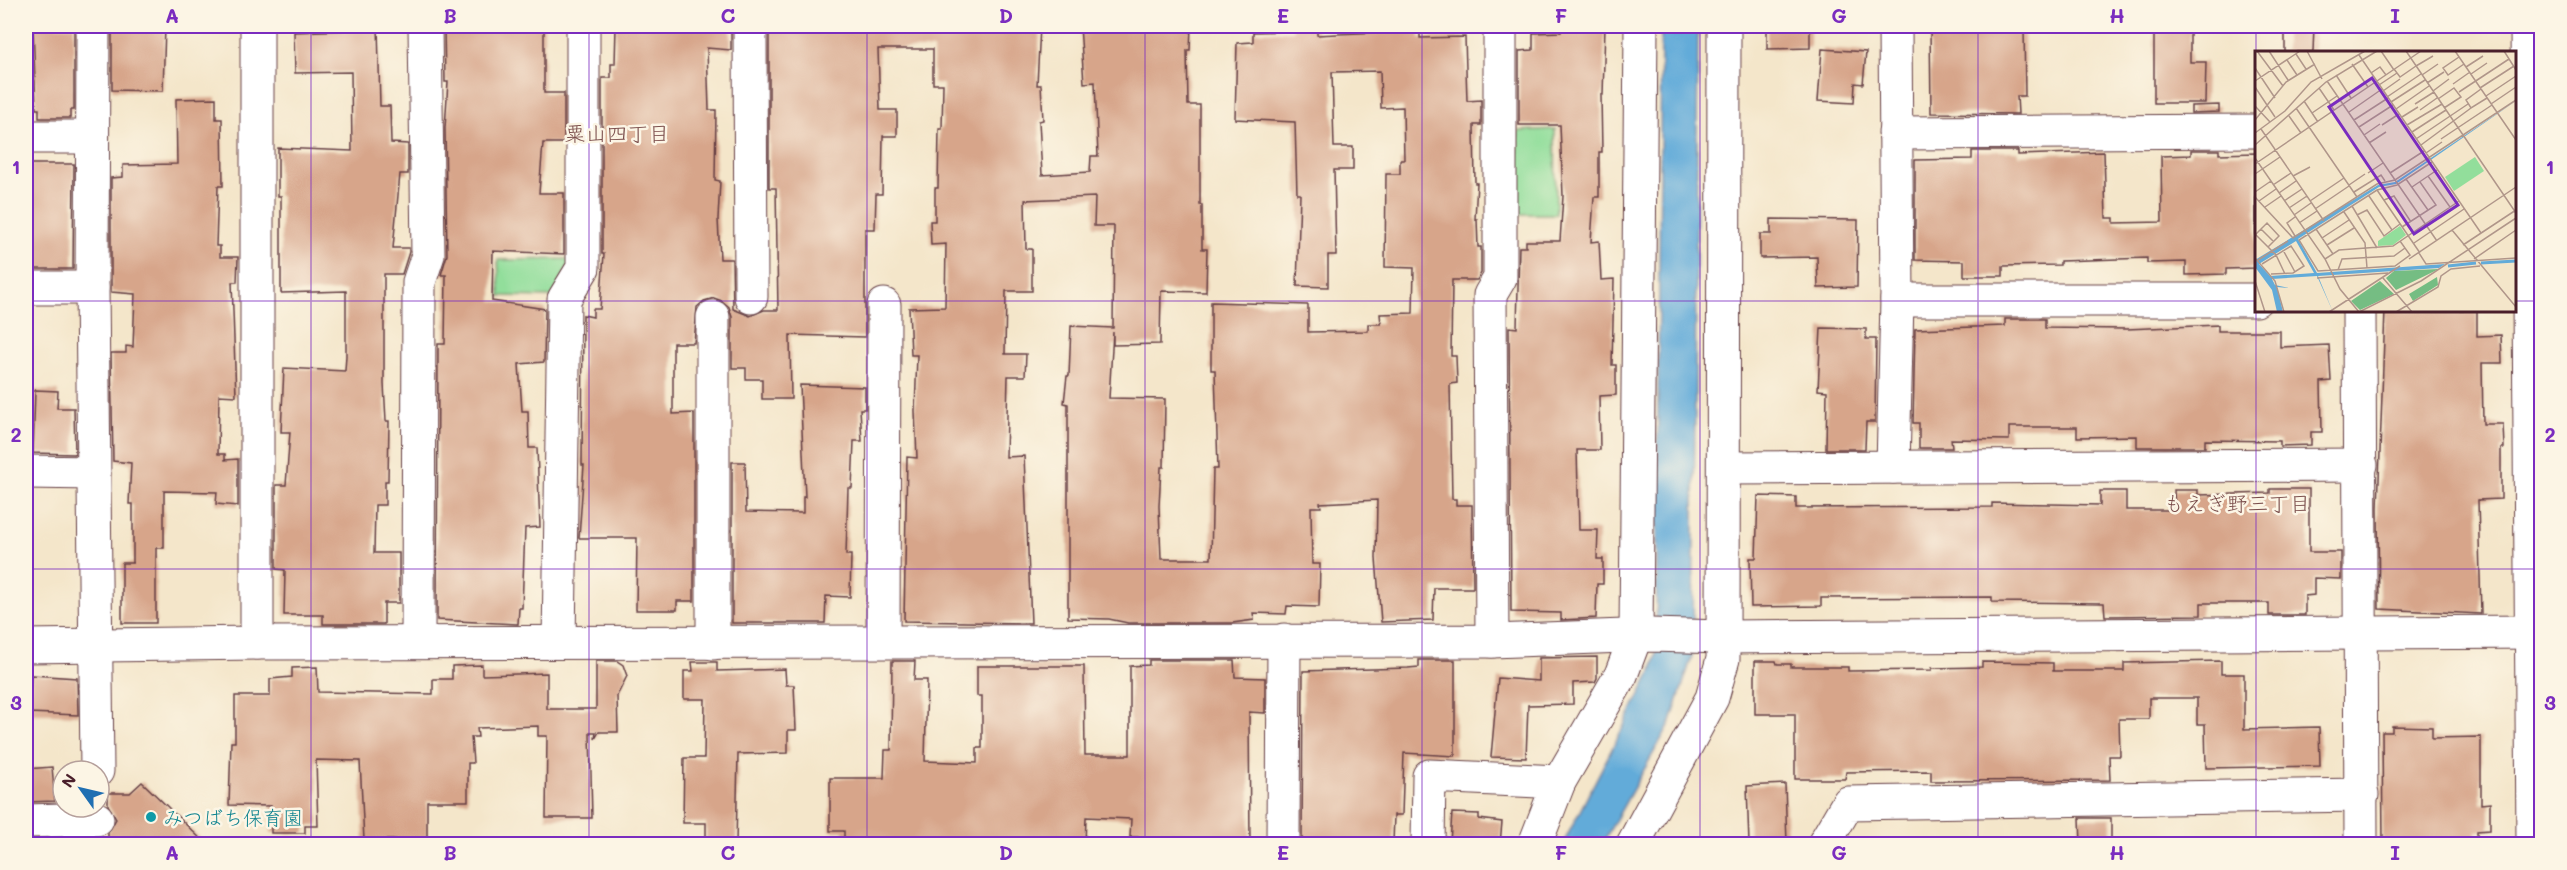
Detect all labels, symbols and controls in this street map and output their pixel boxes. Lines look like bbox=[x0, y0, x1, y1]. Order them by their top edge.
text: A bbox=[165, 2, 179, 28]
text: B bbox=[443, 2, 457, 28]
text: C bbox=[721, 2, 736, 28]
text: D bbox=[999, 2, 1013, 28]
text: E bbox=[1277, 2, 1289, 28]
text: F bbox=[1555, 2, 1568, 28]
text: G bbox=[1831, 2, 1847, 28]
text: H bbox=[2109, 2, 2125, 28]
text: I bbox=[2390, 2, 2400, 28]
inset map bbox=[2255, 51, 2516, 312]
district label: 粟山四丁目 bbox=[565, 119, 670, 146]
text: 1 bbox=[12, 153, 20, 179]
text: 1 bbox=[2546, 153, 2554, 179]
text: 2 bbox=[10, 421, 22, 447]
text: 2 bbox=[2544, 421, 2556, 447]
district label: もえぎ野三丁目 bbox=[2164, 489, 2311, 516]
text: 3 bbox=[10, 689, 22, 715]
text: 3 bbox=[2544, 689, 2556, 715]
north arrow bbox=[51, 759, 111, 819]
text: N bbox=[56, 769, 80, 791]
place label: みつばち保育園 bbox=[163, 804, 303, 830]
marker: みつばち保育園 bbox=[144, 810, 158, 824]
text: A bbox=[165, 839, 179, 865]
text: B bbox=[443, 839, 457, 865]
text: C bbox=[721, 839, 736, 865]
text: D bbox=[999, 839, 1013, 865]
text: E bbox=[1277, 839, 1289, 865]
text: F bbox=[1555, 839, 1568, 865]
text: G bbox=[1831, 839, 1847, 865]
text: H bbox=[2109, 839, 2125, 865]
text: I bbox=[2390, 839, 2400, 865]

